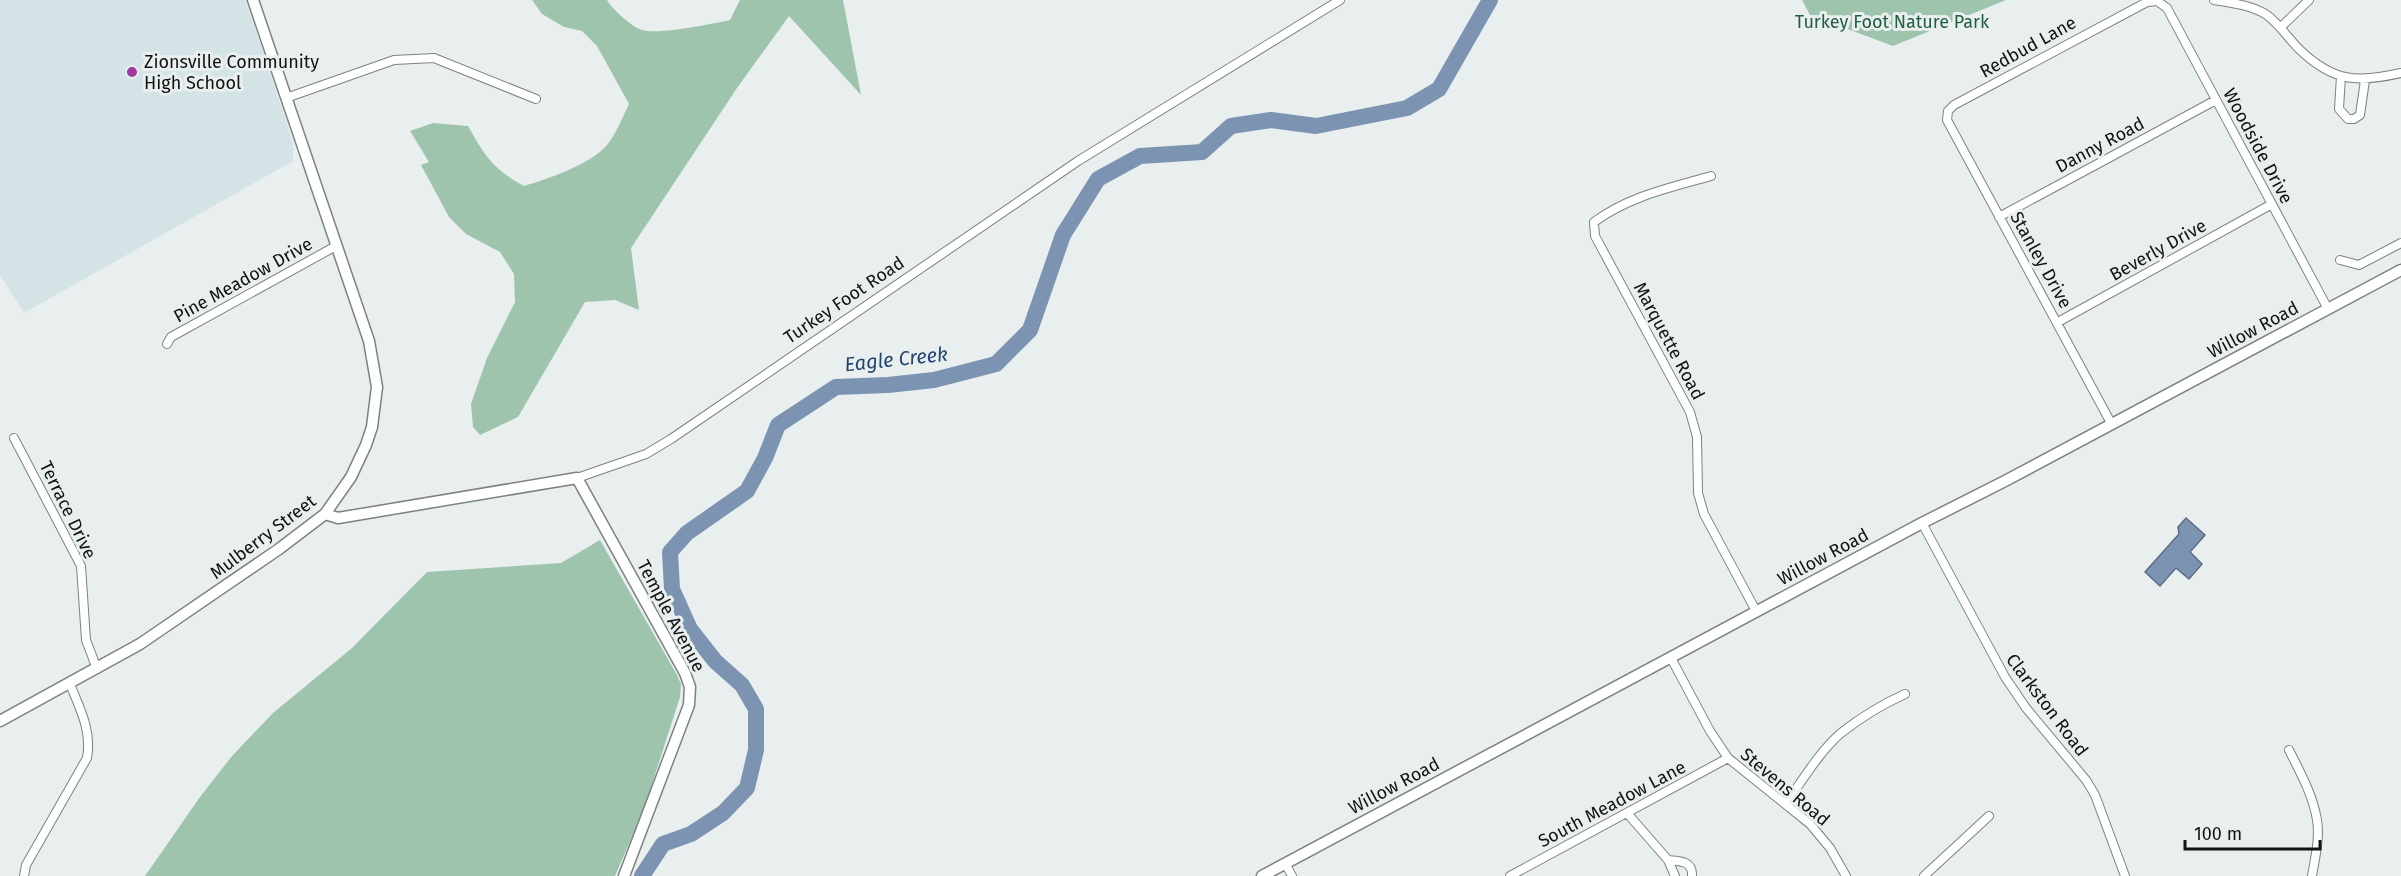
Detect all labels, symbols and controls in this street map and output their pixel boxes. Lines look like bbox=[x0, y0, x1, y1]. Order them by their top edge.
park label: Turkey Foot Nature Park bbox=[1795, 11, 1990, 33]
street label: Redbud Lane bbox=[1976, 11, 2080, 83]
place label: Zionsville Community High School bbox=[144, 51, 319, 94]
marker: Zionsville Community High School bbox=[125, 65, 139, 79]
street label: Woodside Drive bbox=[2218, 85, 2298, 207]
street label: Danny Road bbox=[2052, 112, 2148, 178]
street label: Stanley Drive bbox=[2005, 208, 2077, 312]
street label: Beverly Drive bbox=[2106, 214, 2210, 286]
street label: Pine Meadow Drive bbox=[170, 233, 316, 327]
street label: Turkey Foot Road bbox=[780, 252, 908, 348]
street label: Marquette Road bbox=[1629, 278, 1709, 404]
street label: Willow Road bbox=[2204, 297, 2302, 363]
water label: Eagle Creek bbox=[843, 342, 949, 376]
street label: Terrace Drive bbox=[35, 457, 101, 563]
street label: Mulberry Street bbox=[206, 490, 321, 584]
street label: Willow Road bbox=[1774, 524, 1872, 590]
street label: Temple Avenue bbox=[632, 556, 710, 676]
street label: Clarkston Road bbox=[2001, 649, 2093, 761]
street label: Stevens Road bbox=[1736, 743, 1834, 831]
street label: Willow Road bbox=[1345, 753, 1443, 819]
street label: South Meadow Lane bbox=[1534, 756, 1690, 852]
scale bar bbox=[2185, 813, 2320, 851]
text: 100 m bbox=[2194, 823, 2242, 845]

